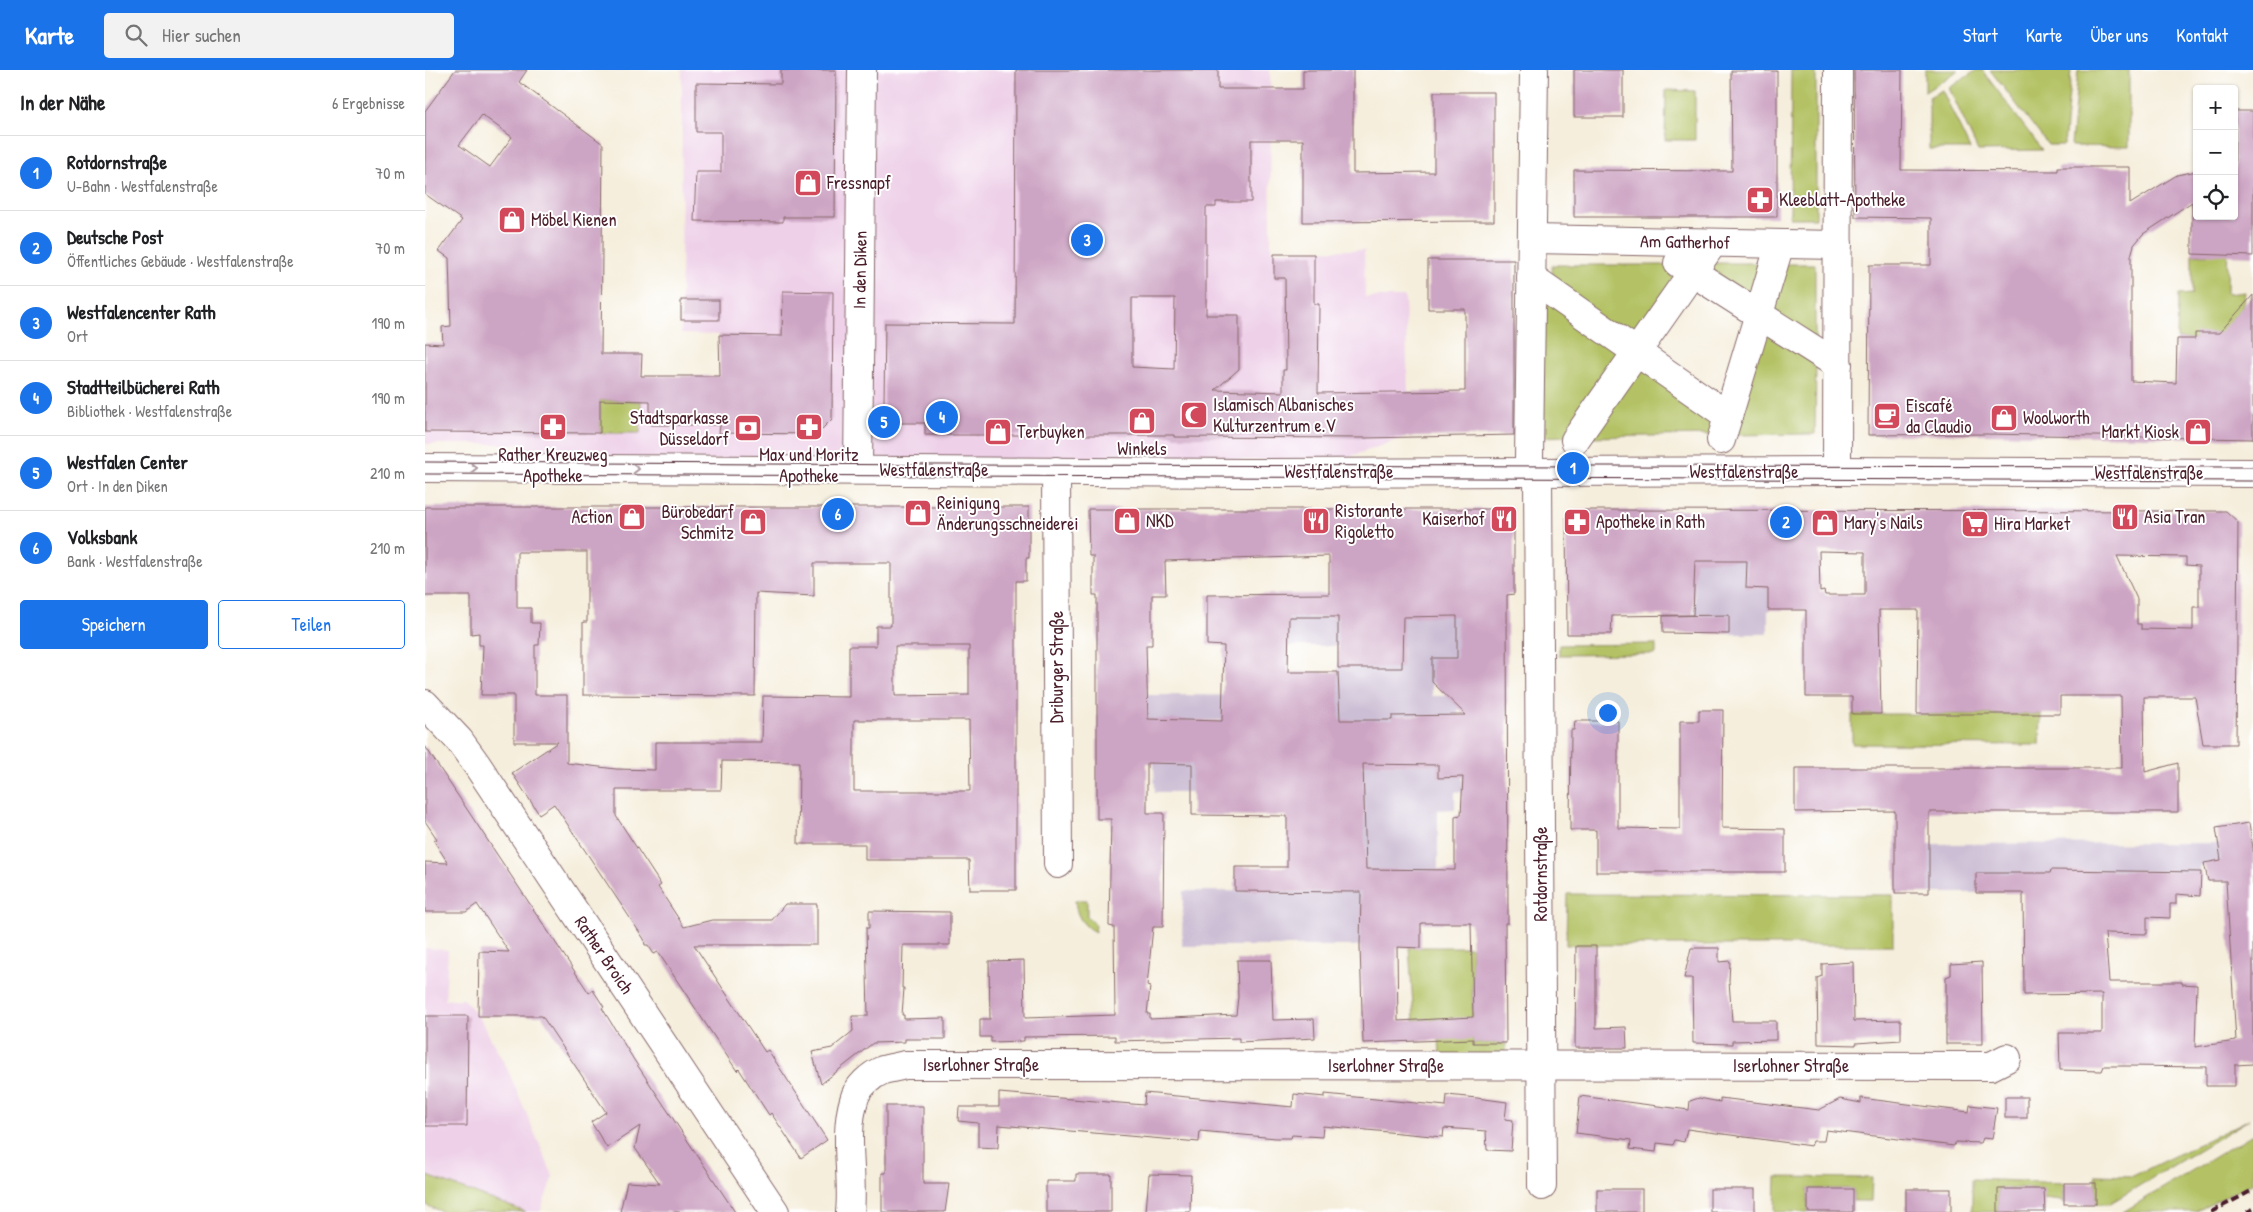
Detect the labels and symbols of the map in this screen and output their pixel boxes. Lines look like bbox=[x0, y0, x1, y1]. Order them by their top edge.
shop icon: Fressnapf bbox=[793, 168, 823, 198]
place label: Fressnapf bbox=[826, 170, 892, 195]
pharmacy icon: Kleeblatt-Apotheke bbox=[1745, 185, 1775, 215]
place label: Kleeblatt-Apotheke bbox=[1779, 187, 1906, 212]
shop icon: Möbel Kienen bbox=[497, 205, 527, 235]
place label: Möbel Kienen bbox=[531, 207, 617, 232]
pin: 3 bbox=[1071, 221, 1103, 259]
street label: Am Gatherhof bbox=[1640, 228, 1731, 255]
street label: In den Diken bbox=[846, 231, 873, 309]
place label: Islamisch Albanisches Kulturzentrum e.V bbox=[1213, 392, 1354, 438]
place label: Eiscafé da Claudio bbox=[1906, 393, 1971, 439]
pin: 4 bbox=[926, 398, 958, 436]
mosque icon: Islamisch Albanisches Kulturzentrum e.V bbox=[1179, 400, 1209, 430]
cafe icon: Eiscafé da Claudio bbox=[1872, 401, 1902, 431]
pin: 5 bbox=[868, 403, 900, 441]
shop icon: Woolworth bbox=[1989, 403, 2019, 433]
place label: Stadtsparkasse Düsseldorf bbox=[630, 405, 730, 451]
place label: Woolworth bbox=[2023, 405, 2090, 430]
shop icon: Winkels bbox=[1127, 406, 1157, 436]
pharmacy icon: Rather Kreuzweg Apotheke bbox=[538, 412, 568, 442]
pharmacy icon: Max und Moritz Apotheke bbox=[794, 412, 824, 442]
bank icon: Stadtsparkasse Düsseldorf bbox=[733, 413, 763, 443]
shop icon: Terbuyken bbox=[983, 417, 1013, 447]
shop icon: Markt Kiosk bbox=[2183, 417, 2213, 447]
place label: Terbuyken bbox=[1017, 419, 1085, 444]
place label: Markt Kiosk bbox=[2101, 419, 2180, 444]
place label: Winkels bbox=[1117, 436, 1167, 461]
place label: Rather Kreuzweg Apotheke bbox=[498, 442, 608, 488]
place label: Max und Moritz Apotheke bbox=[759, 442, 859, 488]
pin: 1 bbox=[1557, 449, 1589, 487]
street label: Westfalenstraße bbox=[880, 457, 988, 482]
street label: Westfalenstraße bbox=[1285, 459, 1393, 484]
street label: Westfalenstraße bbox=[1690, 459, 1798, 484]
street label: Westfalenstraße bbox=[2095, 460, 2203, 485]
one-way arrow bbox=[470, 463, 478, 473]
one-way arrow bbox=[632, 464, 640, 474]
place label: Reinigung Änderungsschneiderei bbox=[937, 490, 1078, 536]
pin: 6 bbox=[822, 495, 854, 533]
shop icon: Reinigung Änderungsschneiderei bbox=[903, 498, 933, 528]
place label: Ristorante Rigoletto bbox=[1335, 498, 1403, 544]
place label: Bürobedarf Schmitz bbox=[661, 499, 735, 545]
shop icon: Action bbox=[617, 502, 647, 532]
restaurant icon: Asia Tran bbox=[2110, 502, 2140, 532]
pin: 2 bbox=[1770, 503, 1802, 541]
place label: Action bbox=[572, 504, 613, 529]
restaurant icon: Kaiserhof bbox=[1489, 504, 1519, 534]
place label: Asia Tran bbox=[2144, 504, 2206, 529]
shop icon: NKD bbox=[1112, 506, 1142, 536]
restaurant icon: Ristorante Rigoletto bbox=[1301, 506, 1331, 536]
place label: Kaiserhof bbox=[1422, 506, 1486, 531]
shop icon: Bürobedarf Schmitz bbox=[738, 507, 768, 537]
pharmacy icon: Apotheke in Rath bbox=[1562, 507, 1592, 537]
place label: NKD bbox=[1146, 508, 1174, 533]
shop icon: Mary's Nails bbox=[1810, 508, 1840, 538]
place label: Apotheke in Rath bbox=[1596, 509, 1705, 534]
supermarket icon: Hira Market bbox=[1960, 509, 1990, 539]
place label: Mary's Nails bbox=[1844, 510, 1923, 535]
place label: Hira Market bbox=[1994, 511, 2071, 536]
street label: Driburger Straße bbox=[1044, 611, 1069, 723]
your location bbox=[1595, 700, 1621, 726]
street label: Rotdornstraße bbox=[1528, 827, 1553, 921]
street label: Rather Broich bbox=[569, 911, 640, 999]
street label: Iserlohner Straße bbox=[923, 1052, 1039, 1077]
street label: Iserlohner Straße bbox=[1328, 1053, 1444, 1078]
street label: Iserlohner Straße bbox=[1733, 1053, 1849, 1078]

